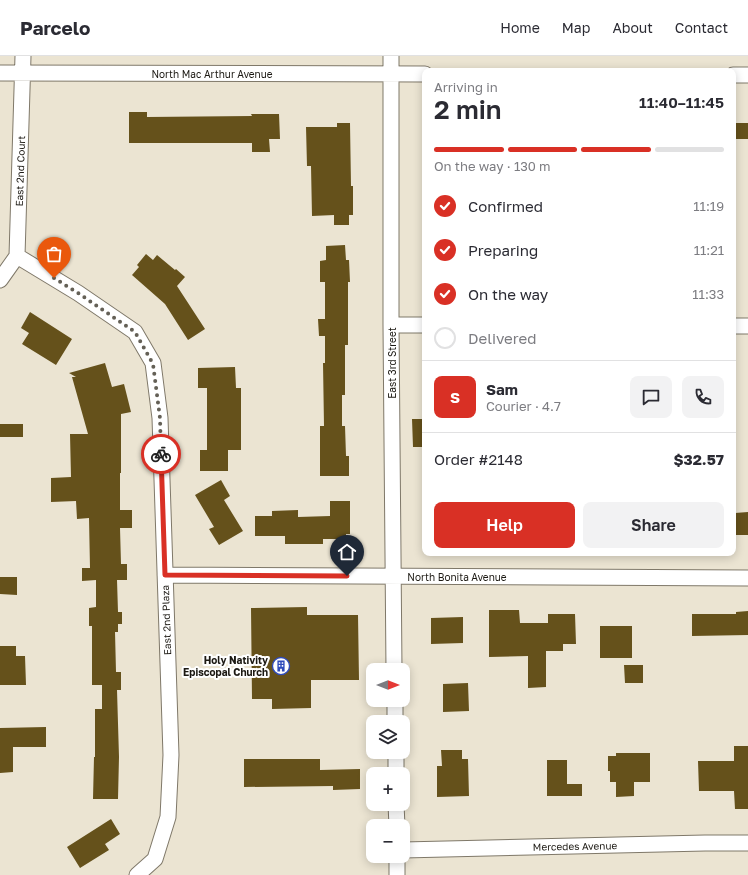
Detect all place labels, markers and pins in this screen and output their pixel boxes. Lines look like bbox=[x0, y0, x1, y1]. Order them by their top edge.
pin bbox=[37, 237, 71, 278]
pin bbox=[330, 535, 364, 576]
place label: Holy Nativity Episcopal Church bbox=[183, 654, 268, 678]
building icon: Holy Nativity Episcopal Church bbox=[271, 656, 291, 676]

